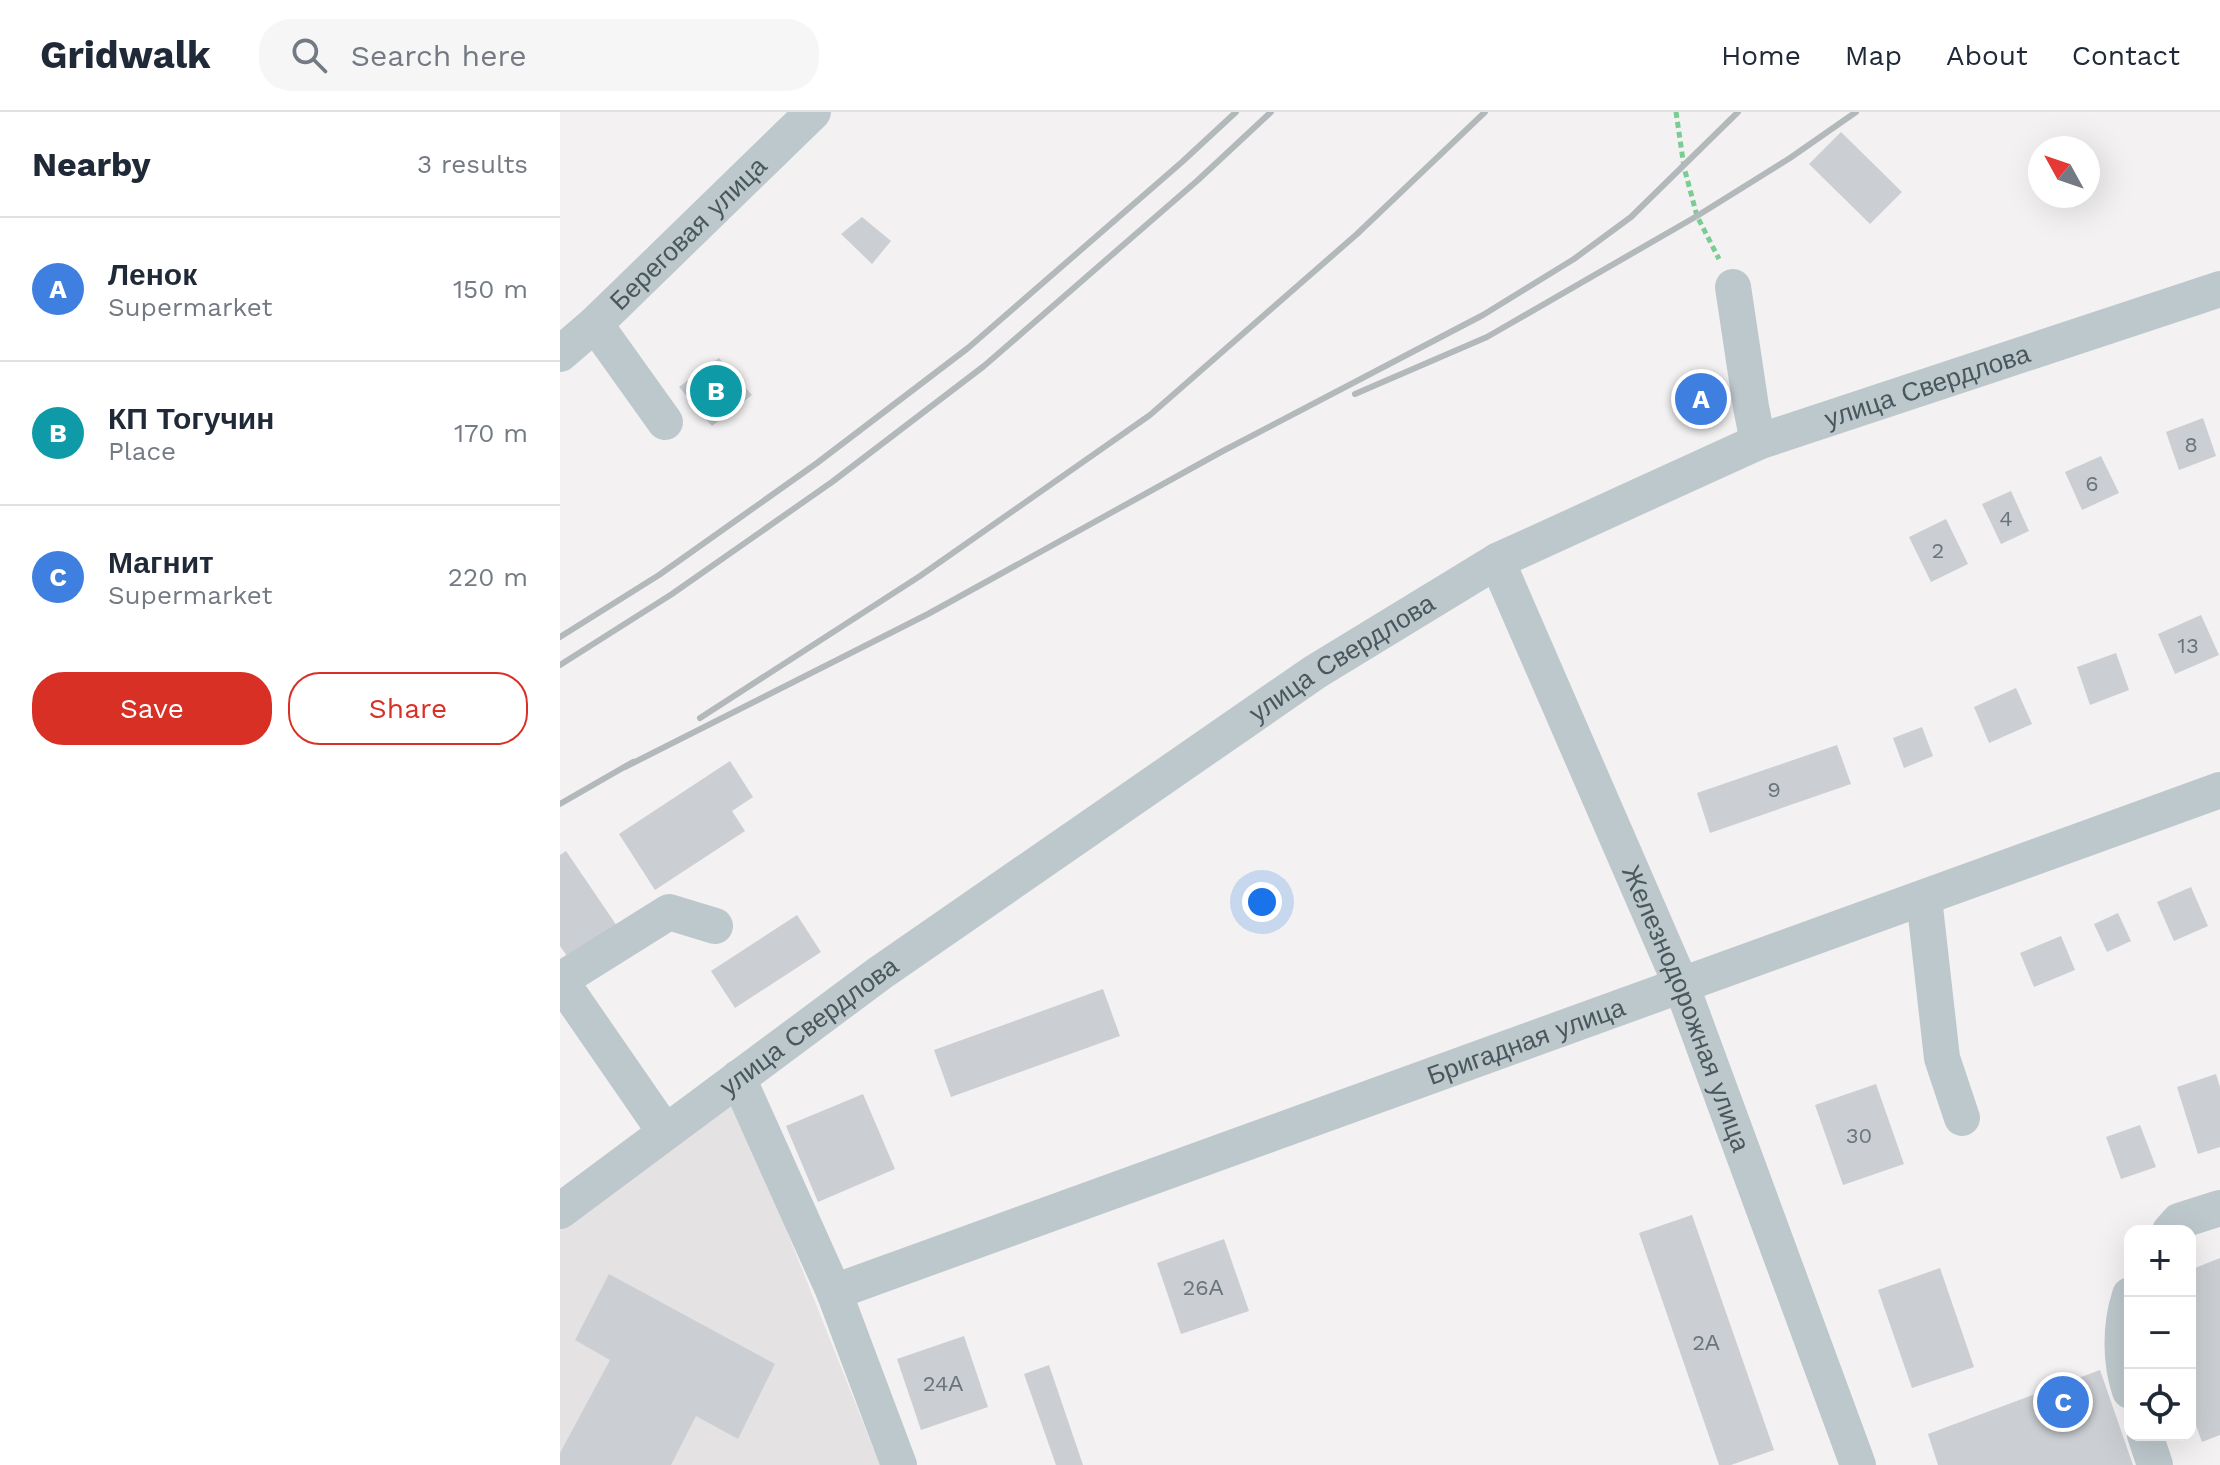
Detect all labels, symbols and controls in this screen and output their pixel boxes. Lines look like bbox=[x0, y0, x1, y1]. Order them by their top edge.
search box bbox=[259, 19, 819, 91]
text: Gridwalk bbox=[40, 33, 211, 77]
icon: search bbox=[287, 33, 331, 77]
text: Search here bbox=[351, 38, 527, 73]
text: Home bbox=[1721, 39, 1801, 72]
text: Map bbox=[1845, 39, 1902, 72]
text: About bbox=[1946, 39, 2028, 72]
text: Contact bbox=[2072, 39, 2180, 72]
north arrow bbox=[2028, 136, 2100, 208]
text: Nearby bbox=[32, 144, 151, 184]
text: 3 results bbox=[417, 149, 528, 179]
street label: Береговая улица bbox=[604, 150, 773, 316]
text: Ленок bbox=[108, 257, 197, 292]
text: A bbox=[49, 274, 67, 304]
text: 150 m bbox=[453, 274, 528, 304]
text: Supermarket bbox=[108, 292, 272, 322]
street label: улица Свердлова bbox=[1821, 338, 2034, 434]
pin: B bbox=[690, 361, 742, 421]
pin: A bbox=[1675, 369, 1727, 429]
text: КП Тогучин bbox=[108, 401, 274, 436]
text: B bbox=[49, 418, 67, 448]
text: 170 m bbox=[454, 418, 528, 448]
house number: 8 bbox=[2184, 432, 2198, 457]
text: Place bbox=[108, 436, 176, 466]
house number: 6 bbox=[2085, 471, 2099, 496]
house number: 4 bbox=[1999, 506, 2013, 531]
house number: 2 bbox=[1932, 538, 1944, 563]
text: Магнит bbox=[108, 545, 214, 580]
text: C bbox=[49, 562, 67, 592]
text: 220 m bbox=[448, 562, 528, 592]
text: Supermarket bbox=[108, 580, 272, 610]
street label: улица Свердлова bbox=[1243, 587, 1440, 728]
house number: 13 bbox=[2177, 633, 2199, 658]
button: Save bbox=[32, 672, 272, 745]
button: Share bbox=[288, 672, 528, 745]
house number: 9 bbox=[1767, 777, 1781, 802]
street label: Железнодорожная улица bbox=[1616, 861, 1756, 1156]
your location bbox=[1242, 882, 1282, 922]
street label: улица Свердлова bbox=[714, 950, 904, 1102]
street label: Бригадная улица bbox=[1423, 992, 1629, 1091]
house number: 30 bbox=[1846, 1123, 1872, 1148]
map controls bbox=[2124, 1225, 2196, 1441]
button: + bbox=[2124, 1225, 2196, 1297]
house number: 26А bbox=[1183, 1275, 1224, 1300]
button: − bbox=[2124, 1297, 2196, 1369]
house number: 2А bbox=[1692, 1330, 1720, 1355]
button: locate bbox=[2124, 1369, 2196, 1441]
house number: 24А bbox=[923, 1371, 963, 1396]
pin: C bbox=[2037, 1372, 2089, 1432]

